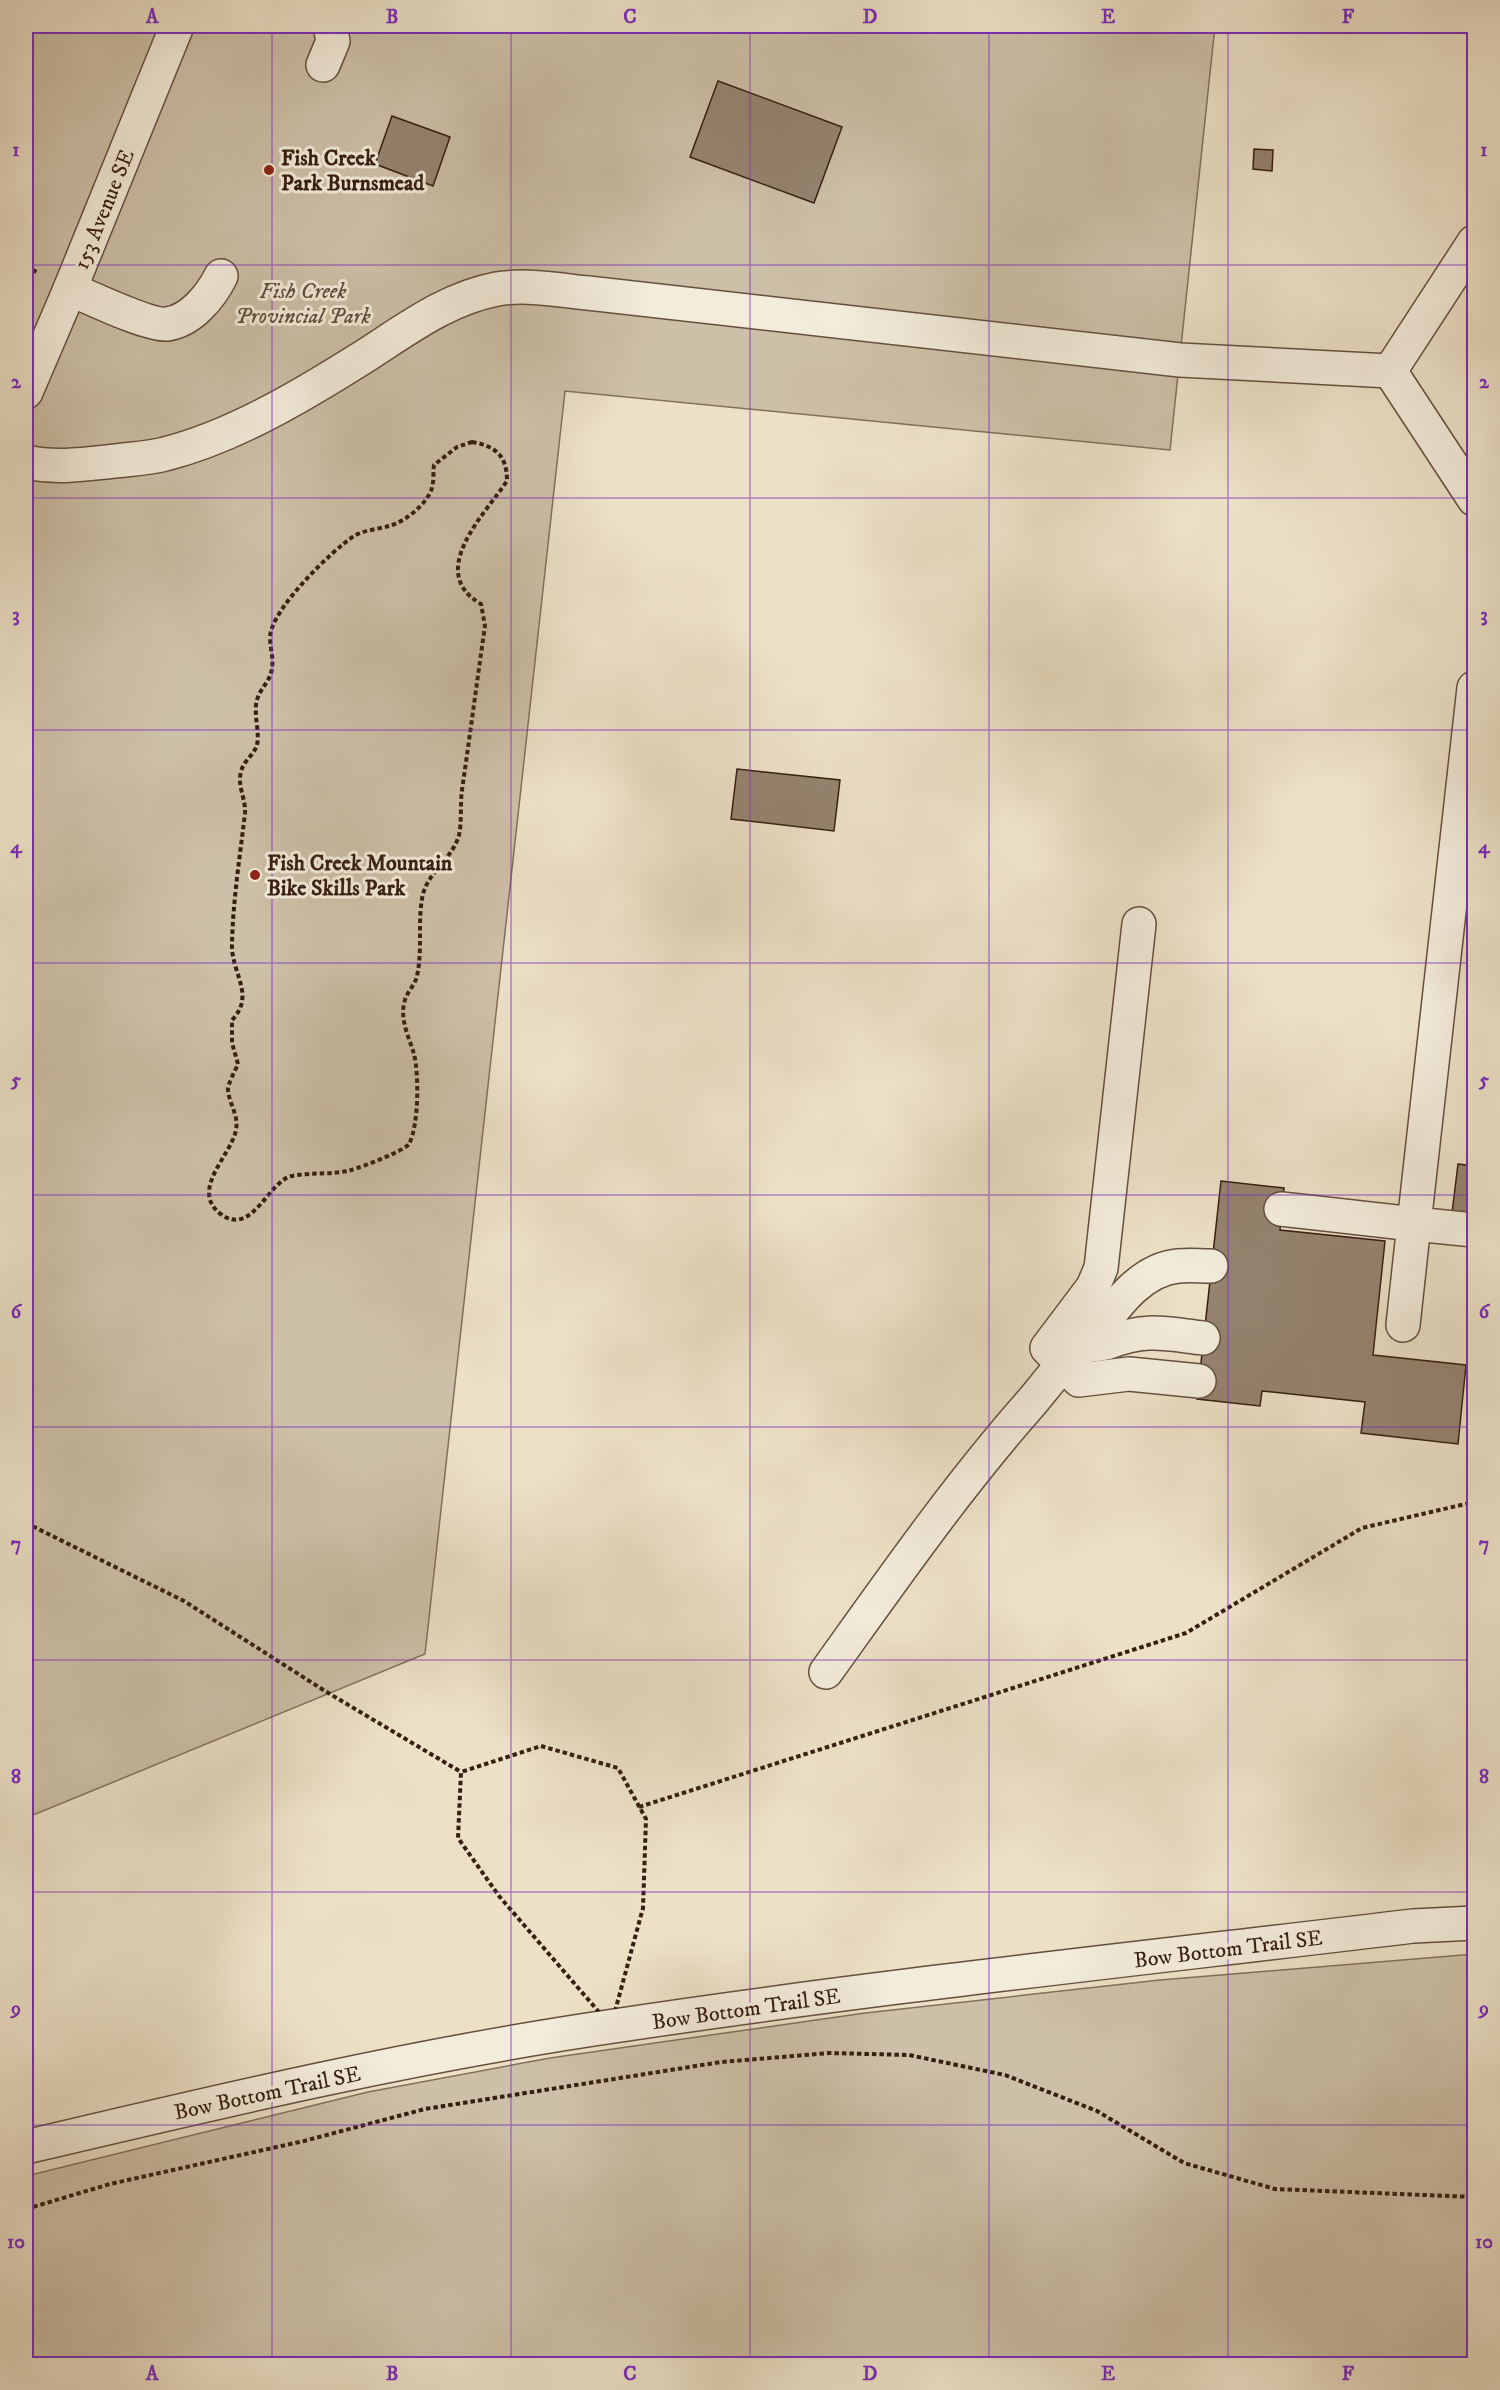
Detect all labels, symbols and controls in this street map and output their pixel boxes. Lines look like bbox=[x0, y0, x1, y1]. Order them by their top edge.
text: A bbox=[145, 5, 160, 30]
text: B bbox=[386, 5, 398, 30]
text: C bbox=[623, 5, 637, 30]
text: D bbox=[863, 5, 878, 30]
text: E bbox=[1101, 5, 1115, 30]
text: F bbox=[1342, 5, 1355, 30]
text: 1 bbox=[12, 138, 20, 163]
text: 1 bbox=[1480, 138, 1488, 163]
place label: Fish Creek Park Burnsmead bbox=[281, 145, 425, 197]
street label: 153 Avenue SE bbox=[68, 146, 141, 274]
marker: Fish Creek Park Burnsmead bbox=[262, 163, 276, 177]
park label: Fish Creek Provincial Park bbox=[235, 278, 371, 330]
text: 2 bbox=[11, 370, 22, 395]
text: 2 bbox=[1479, 370, 1490, 395]
text: 3 bbox=[12, 603, 20, 628]
text: 3 bbox=[1480, 603, 1488, 628]
text: 4 bbox=[10, 835, 23, 860]
text: 4 bbox=[1478, 835, 1491, 860]
place label: Fish Creek Mountain Bike Skills Park bbox=[267, 850, 453, 902]
marker: Fish Creek Mountain Bike Skills Park bbox=[248, 868, 262, 882]
text: 5 bbox=[10, 1068, 21, 1093]
text: 5 bbox=[1478, 1068, 1489, 1093]
text: 6 bbox=[11, 1300, 23, 1325]
text: 6 bbox=[1479, 1300, 1491, 1325]
text: 7 bbox=[11, 1532, 21, 1557]
text: 7 bbox=[1479, 1532, 1489, 1557]
text: 8 bbox=[11, 1765, 21, 1790]
text: 8 bbox=[1479, 1765, 1489, 1790]
street label: Bow Bottom Trail SE bbox=[1132, 1925, 1324, 1974]
street label: Bow Bottom Trail SE bbox=[650, 1983, 842, 2036]
text: 9 bbox=[9, 1997, 21, 2022]
text: 9 bbox=[1477, 1997, 1489, 2022]
street label: Bow Bottom Trail SE bbox=[172, 2061, 363, 2126]
text: 10 bbox=[7, 2230, 25, 2255]
text: 10 bbox=[1475, 2230, 1493, 2255]
text: A bbox=[145, 2362, 160, 2387]
text: B bbox=[386, 2362, 398, 2387]
text: C bbox=[623, 2362, 637, 2387]
text: D bbox=[863, 2362, 878, 2387]
text: E bbox=[1101, 2362, 1115, 2387]
text: F bbox=[1342, 2362, 1355, 2387]

